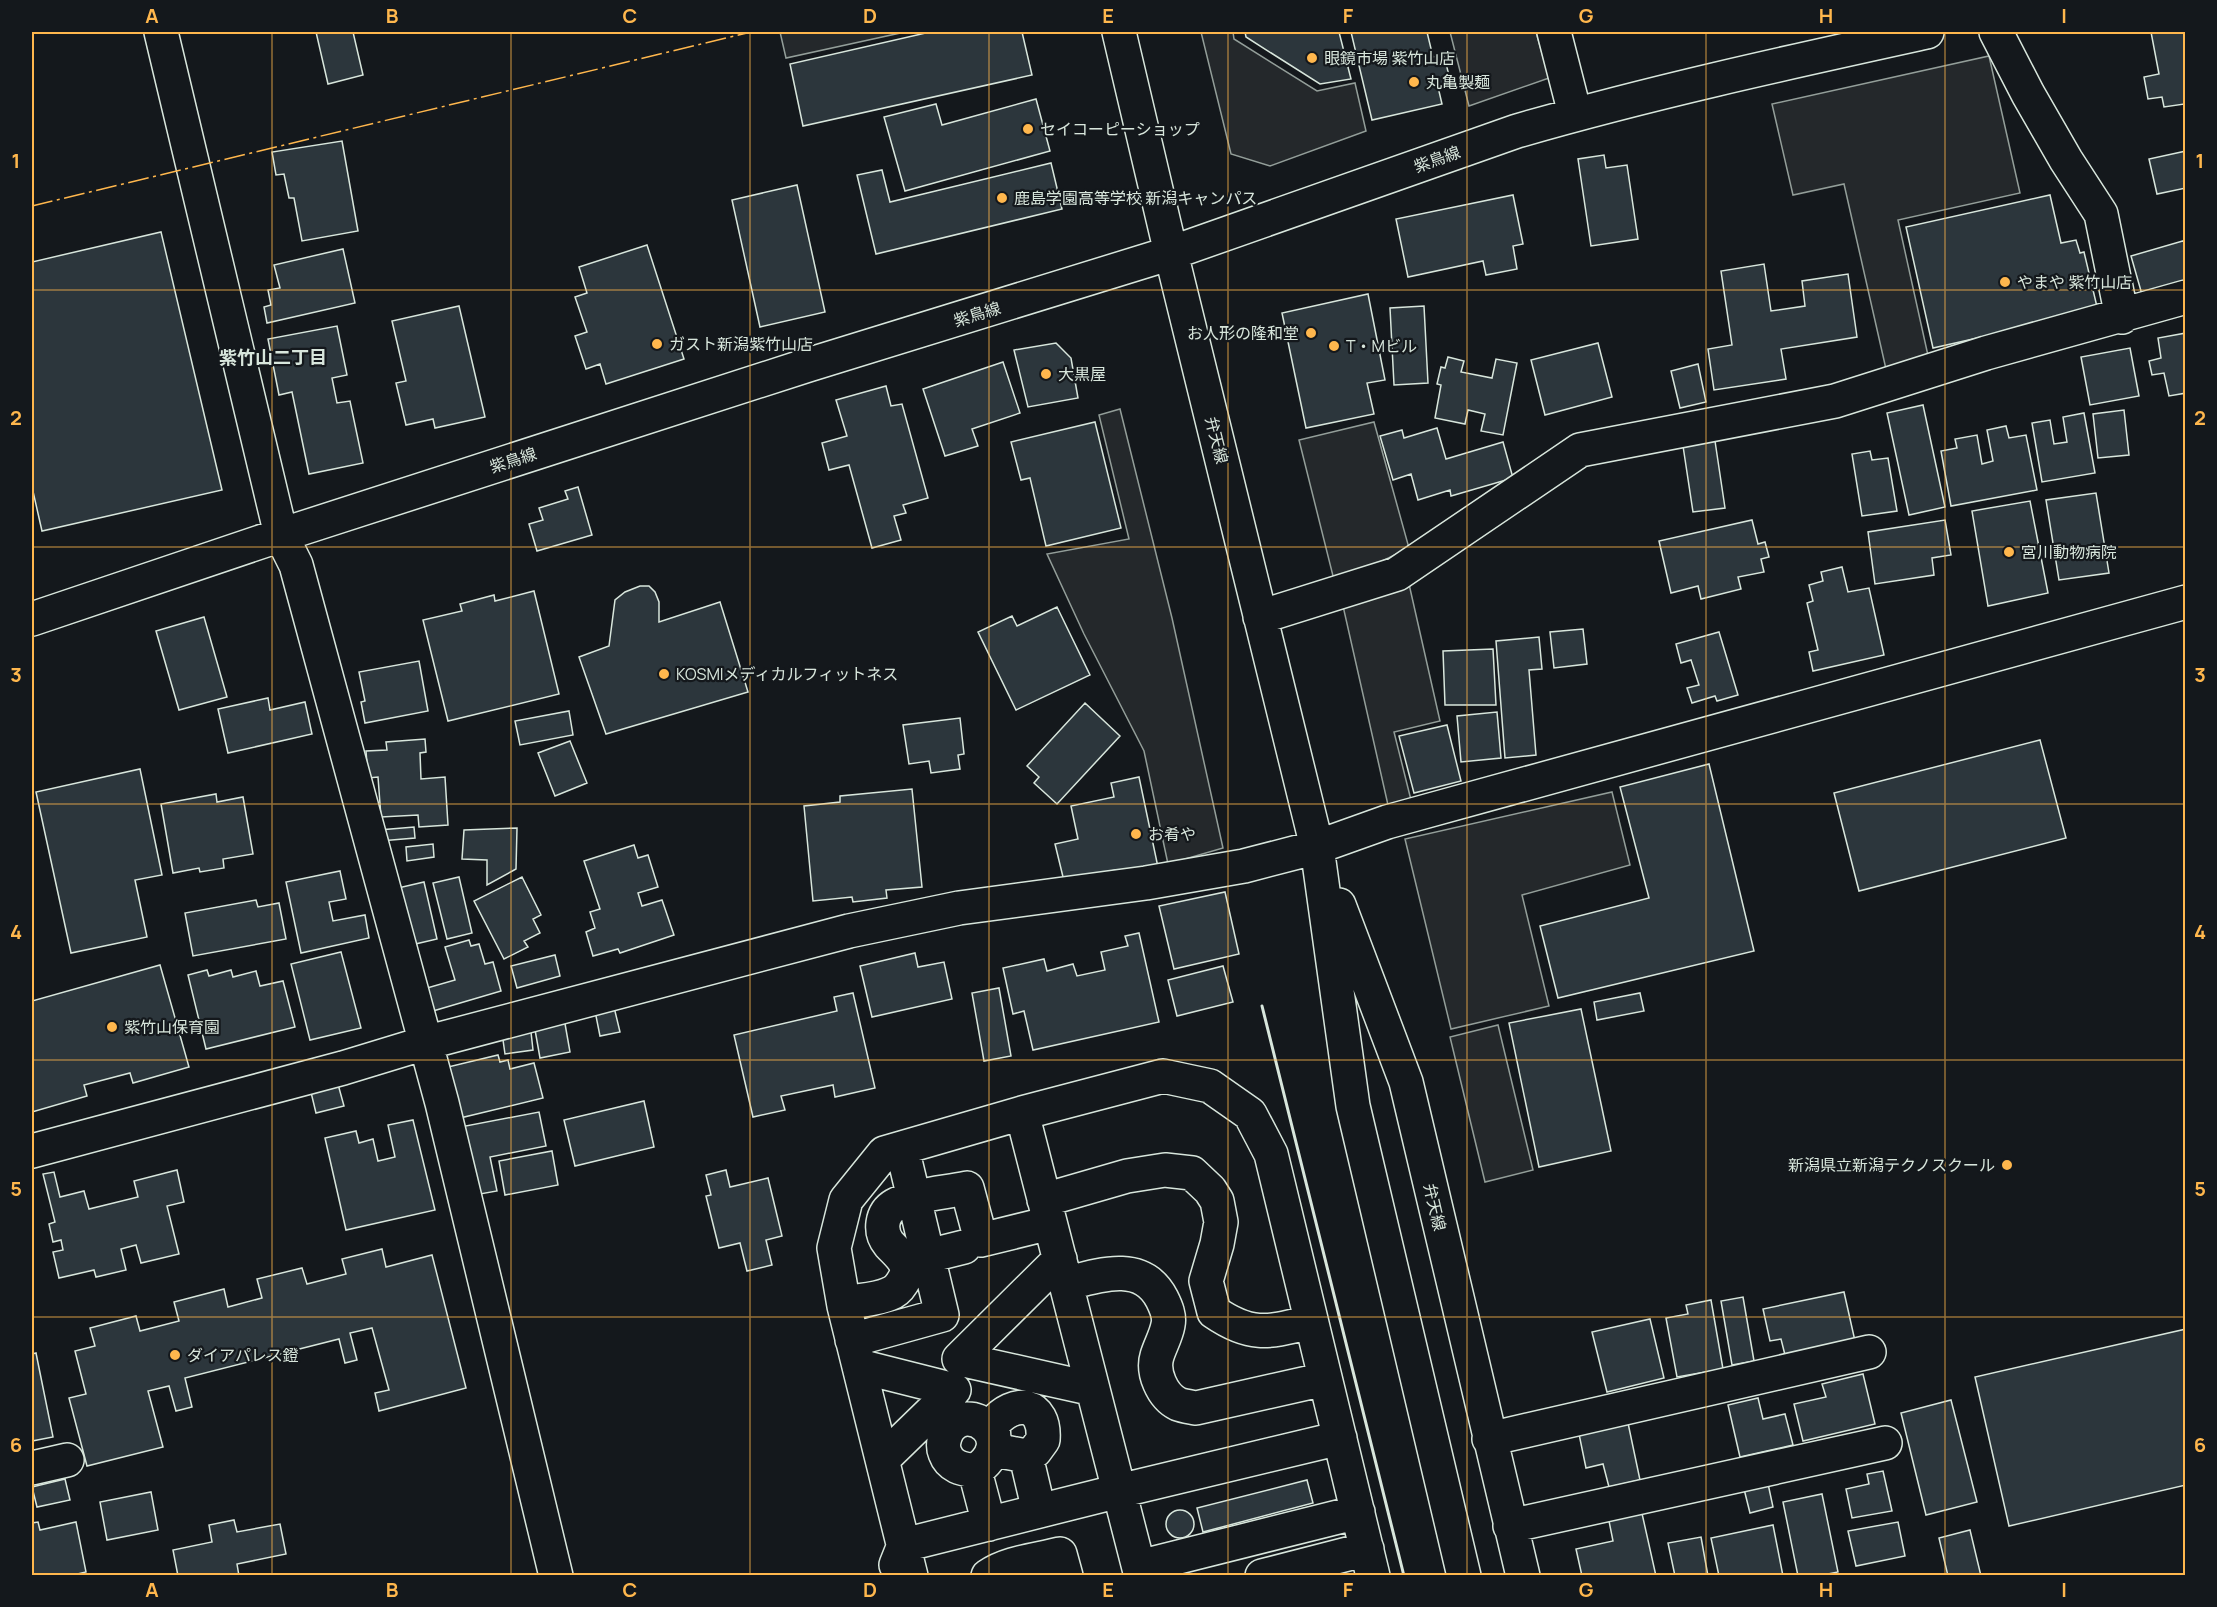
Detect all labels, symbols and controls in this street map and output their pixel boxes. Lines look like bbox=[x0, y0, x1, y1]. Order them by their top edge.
text: A bbox=[145, 2, 159, 29]
text: B bbox=[386, 2, 399, 29]
text: C bbox=[623, 2, 637, 29]
text: D bbox=[863, 2, 877, 29]
text: E bbox=[1102, 2, 1114, 29]
text: F bbox=[1343, 2, 1354, 29]
text: G bbox=[1579, 2, 1594, 29]
text: H bbox=[1819, 2, 1833, 29]
text: I bbox=[2061, 2, 2067, 29]
place label: 眼鏡市場 紫竹山店 bbox=[1324, 47, 1455, 69]
marker: 眼鏡市場 紫竹山店 bbox=[1305, 51, 1319, 65]
place label: 丸亀製麺 bbox=[1426, 71, 1490, 93]
marker: 丸亀製麺 bbox=[1407, 75, 1421, 89]
place label: セイコーピーショップ bbox=[1040, 118, 1200, 140]
marker: セイコーピーショップ bbox=[1021, 122, 1035, 136]
street label: 紫鳥線 bbox=[1411, 140, 1463, 178]
text: 1 bbox=[12, 147, 20, 174]
text: 1 bbox=[2196, 147, 2204, 174]
place label: 鹿島学園高等学校 新潟キャンパス bbox=[1014, 187, 1257, 209]
marker: 鹿島学園高等学校 新潟キャンパス bbox=[995, 191, 1009, 205]
place label: やまや 紫竹山店 bbox=[2017, 271, 2132, 293]
marker: やまや 紫竹山店 bbox=[1998, 275, 2012, 289]
street label: 紫鳥線 bbox=[951, 296, 1003, 332]
place label: お人形の隆和堂 bbox=[1187, 322, 1299, 344]
marker: お人形の隆和堂 bbox=[1304, 326, 1318, 340]
place label: ガスト新潟紫竹山店 bbox=[669, 333, 813, 355]
place label: T・Mビル bbox=[1346, 335, 1417, 357]
marker: ガスト新潟紫竹山店 bbox=[650, 337, 664, 351]
marker: T・Mビル bbox=[1327, 339, 1341, 353]
district label: 紫竹山二丁目 bbox=[219, 345, 327, 369]
place label: 大黒屋 bbox=[1058, 363, 1106, 385]
marker: 大黒屋 bbox=[1039, 367, 1053, 381]
text: 2 bbox=[10, 404, 22, 431]
text: 2 bbox=[2194, 404, 2206, 431]
street label: 弁天線 bbox=[1201, 414, 1233, 466]
street label: 紫鳥線 bbox=[487, 442, 539, 478]
place label: 宮川動物病院 bbox=[2021, 541, 2117, 563]
marker: 宮川動物病院 bbox=[2002, 545, 2016, 559]
text: 3 bbox=[10, 661, 22, 688]
text: 3 bbox=[2194, 661, 2206, 688]
place label: KOSMIメディカルフィットネス bbox=[676, 663, 898, 685]
marker: KOSMIメディカルフィットネス bbox=[657, 667, 671, 681]
place label: お肴や bbox=[1148, 823, 1196, 845]
marker: お肴や bbox=[1129, 827, 1143, 841]
text: 4 bbox=[10, 918, 22, 945]
text: 4 bbox=[2194, 918, 2206, 945]
place label: 紫竹山保育園 bbox=[124, 1016, 220, 1038]
marker: 紫竹山保育園 bbox=[105, 1020, 119, 1034]
place label: 新潟県立新潟テクノスクール bbox=[1788, 1154, 1995, 1176]
marker: 新潟県立新潟テクノスクール bbox=[2000, 1158, 2014, 1172]
text: 5 bbox=[10, 1175, 22, 1202]
text: 5 bbox=[2194, 1175, 2206, 1202]
street label: 弁天線 bbox=[1419, 1181, 1451, 1233]
place label: ダイアパレス鐙 bbox=[187, 1344, 299, 1366]
marker: ダイアパレス鐙 bbox=[168, 1348, 182, 1362]
text: 6 bbox=[10, 1431, 22, 1458]
text: 6 bbox=[2194, 1431, 2206, 1458]
text: A bbox=[145, 1576, 159, 1603]
text: B bbox=[386, 1576, 399, 1603]
text: C bbox=[623, 1576, 637, 1603]
text: D bbox=[863, 1576, 877, 1603]
text: E bbox=[1102, 1576, 1114, 1603]
text: F bbox=[1343, 1576, 1354, 1603]
text: G bbox=[1579, 1576, 1594, 1603]
text: H bbox=[1819, 1576, 1833, 1603]
text: I bbox=[2061, 1576, 2067, 1603]

